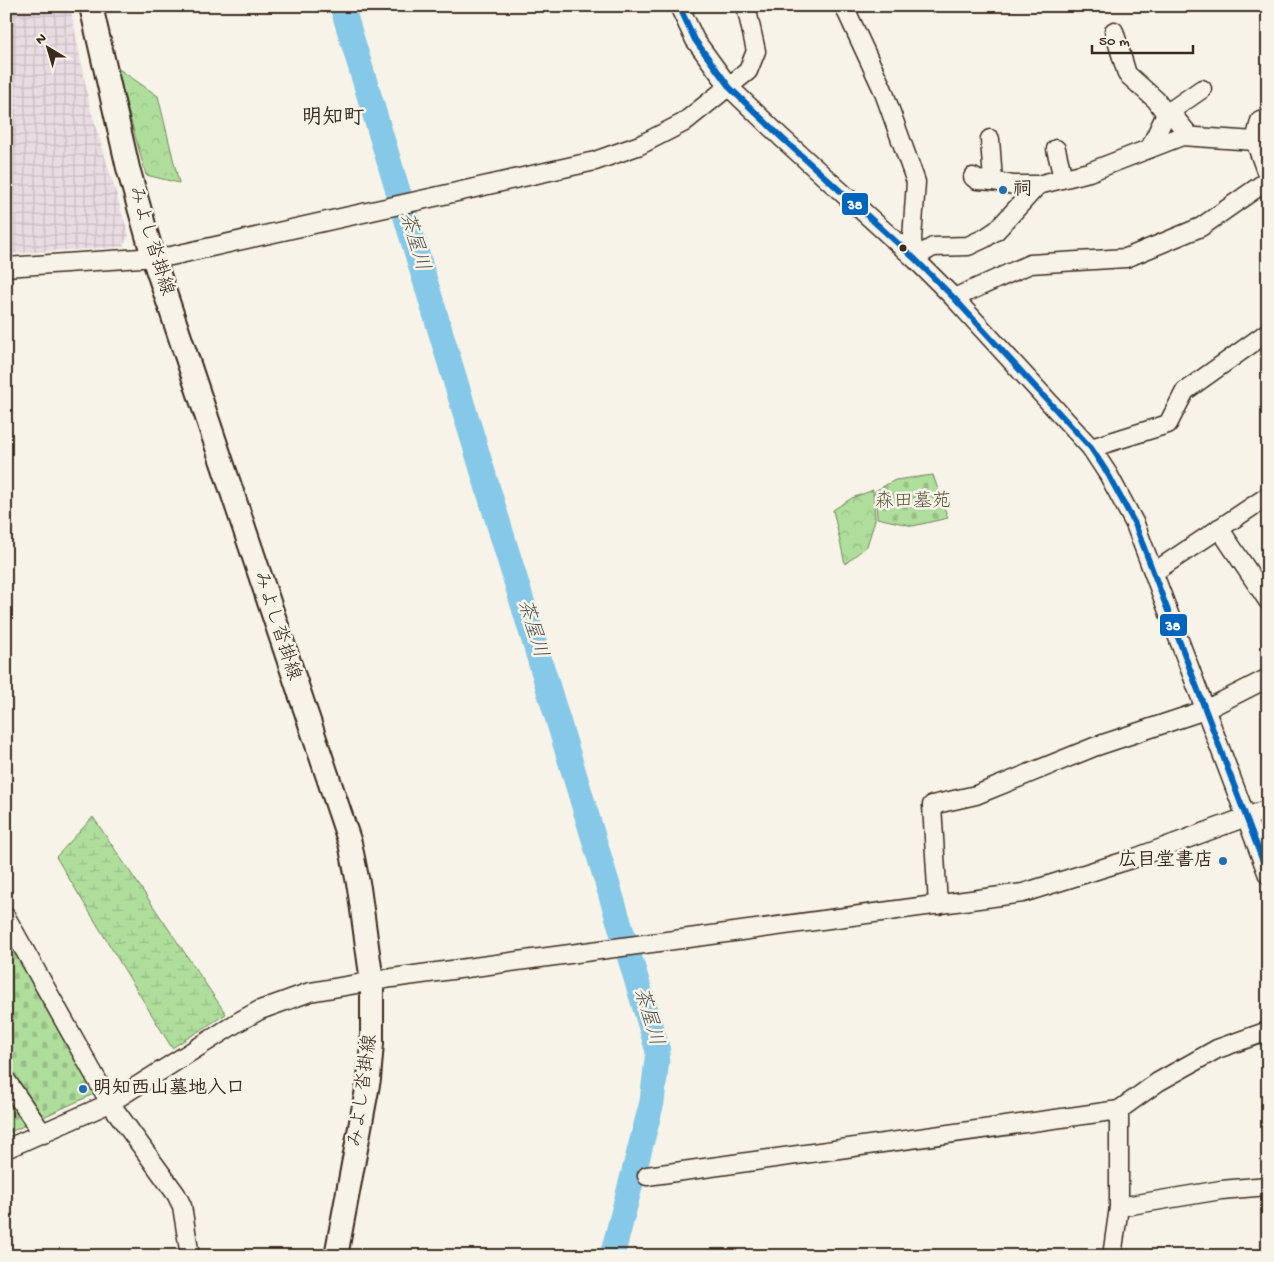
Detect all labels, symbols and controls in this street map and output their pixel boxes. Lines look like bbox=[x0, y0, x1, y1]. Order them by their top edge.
north arrow bbox=[22, 22, 72, 72]
scale bar bbox=[1092, 22, 1193, 54]
text: N bbox=[33, 30, 50, 49]
text: 50 m bbox=[1099, 33, 1130, 51]
district label: 明知町 bbox=[302, 106, 365, 132]
place label: 祠 bbox=[1013, 179, 1032, 202]
street label: みよし沓掛線 bbox=[122, 183, 179, 299]
marker: 祠 bbox=[997, 184, 1009, 196]
line badge: 38 bbox=[841, 192, 869, 216]
text: 38 bbox=[847, 198, 863, 215]
water label: 茶屋川 bbox=[393, 210, 434, 274]
unlabelled marker bbox=[898, 243, 908, 253]
park label: 森田墓苑 bbox=[875, 490, 951, 514]
street label: みよし沓掛線 bbox=[247, 568, 306, 684]
water label: 茶屋川 bbox=[511, 597, 552, 661]
line badge: 38 bbox=[1159, 613, 1188, 637]
text: 38 bbox=[1165, 619, 1181, 636]
place label: 広目堂書店 bbox=[1118, 849, 1213, 873]
marker: 広目堂書店 bbox=[1217, 855, 1229, 867]
water label: 茶屋川 bbox=[628, 985, 667, 1049]
street label: みよし沓掛線 bbox=[344, 1033, 383, 1149]
place label: 明知西山墓地入口 bbox=[93, 1077, 245, 1101]
marker: 明知西山墓地入口 bbox=[77, 1083, 89, 1095]

